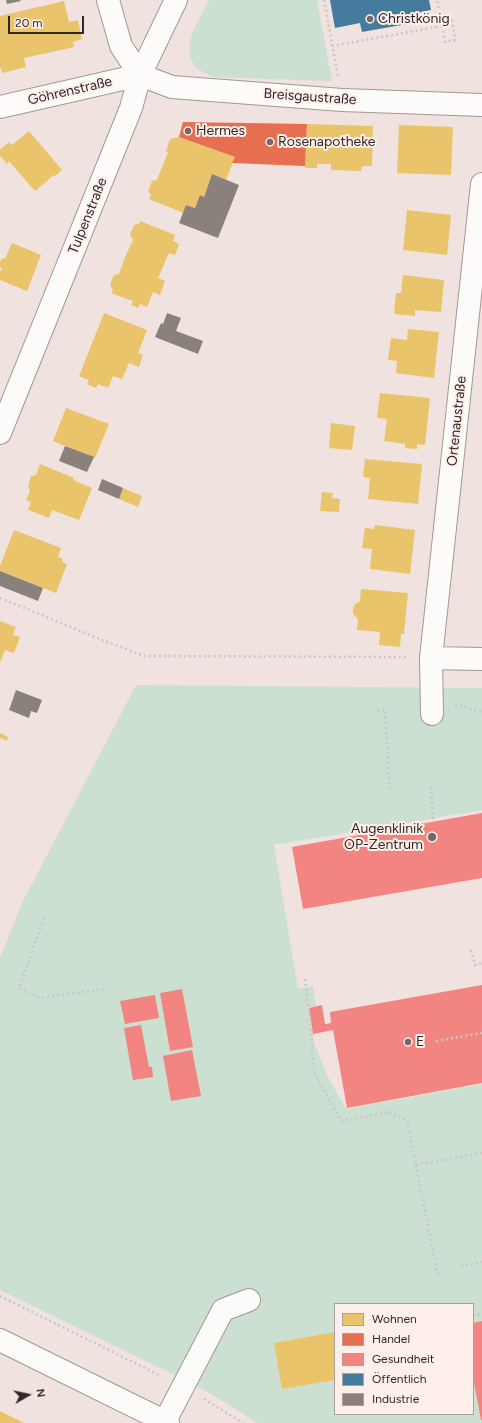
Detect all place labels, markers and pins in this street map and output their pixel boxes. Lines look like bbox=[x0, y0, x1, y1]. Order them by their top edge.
place label: Christkönig bbox=[378, 11, 450, 27]
marker: Christkönig bbox=[365, 14, 375, 24]
place label: Hermes bbox=[196, 123, 245, 139]
marker: Hermes bbox=[183, 126, 193, 136]
place label: Rosenapotheke bbox=[278, 134, 375, 150]
marker: Rosenapotheke bbox=[265, 137, 275, 147]
place label: Augenklinik OP-Zentrum bbox=[344, 821, 423, 854]
marker: Augenklinik OP-Zentrum bbox=[426, 831, 438, 843]
place label: E bbox=[416, 1034, 424, 1050]
marker: E bbox=[403, 1037, 413, 1047]

